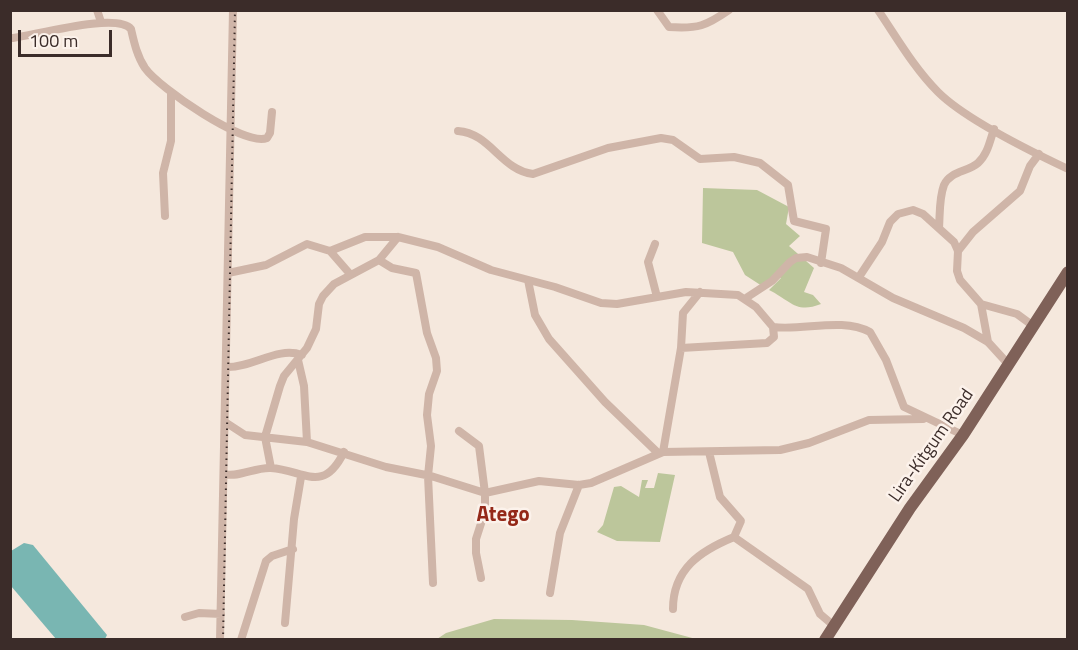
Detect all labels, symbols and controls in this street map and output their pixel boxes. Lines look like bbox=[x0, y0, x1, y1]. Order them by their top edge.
scale bar bbox=[21, 18, 116, 56]
text: 100 m bbox=[29, 27, 78, 54]
street label: Lira-Kitgum Road bbox=[885, 385, 979, 507]
district label: Atego bbox=[476, 503, 530, 529]

